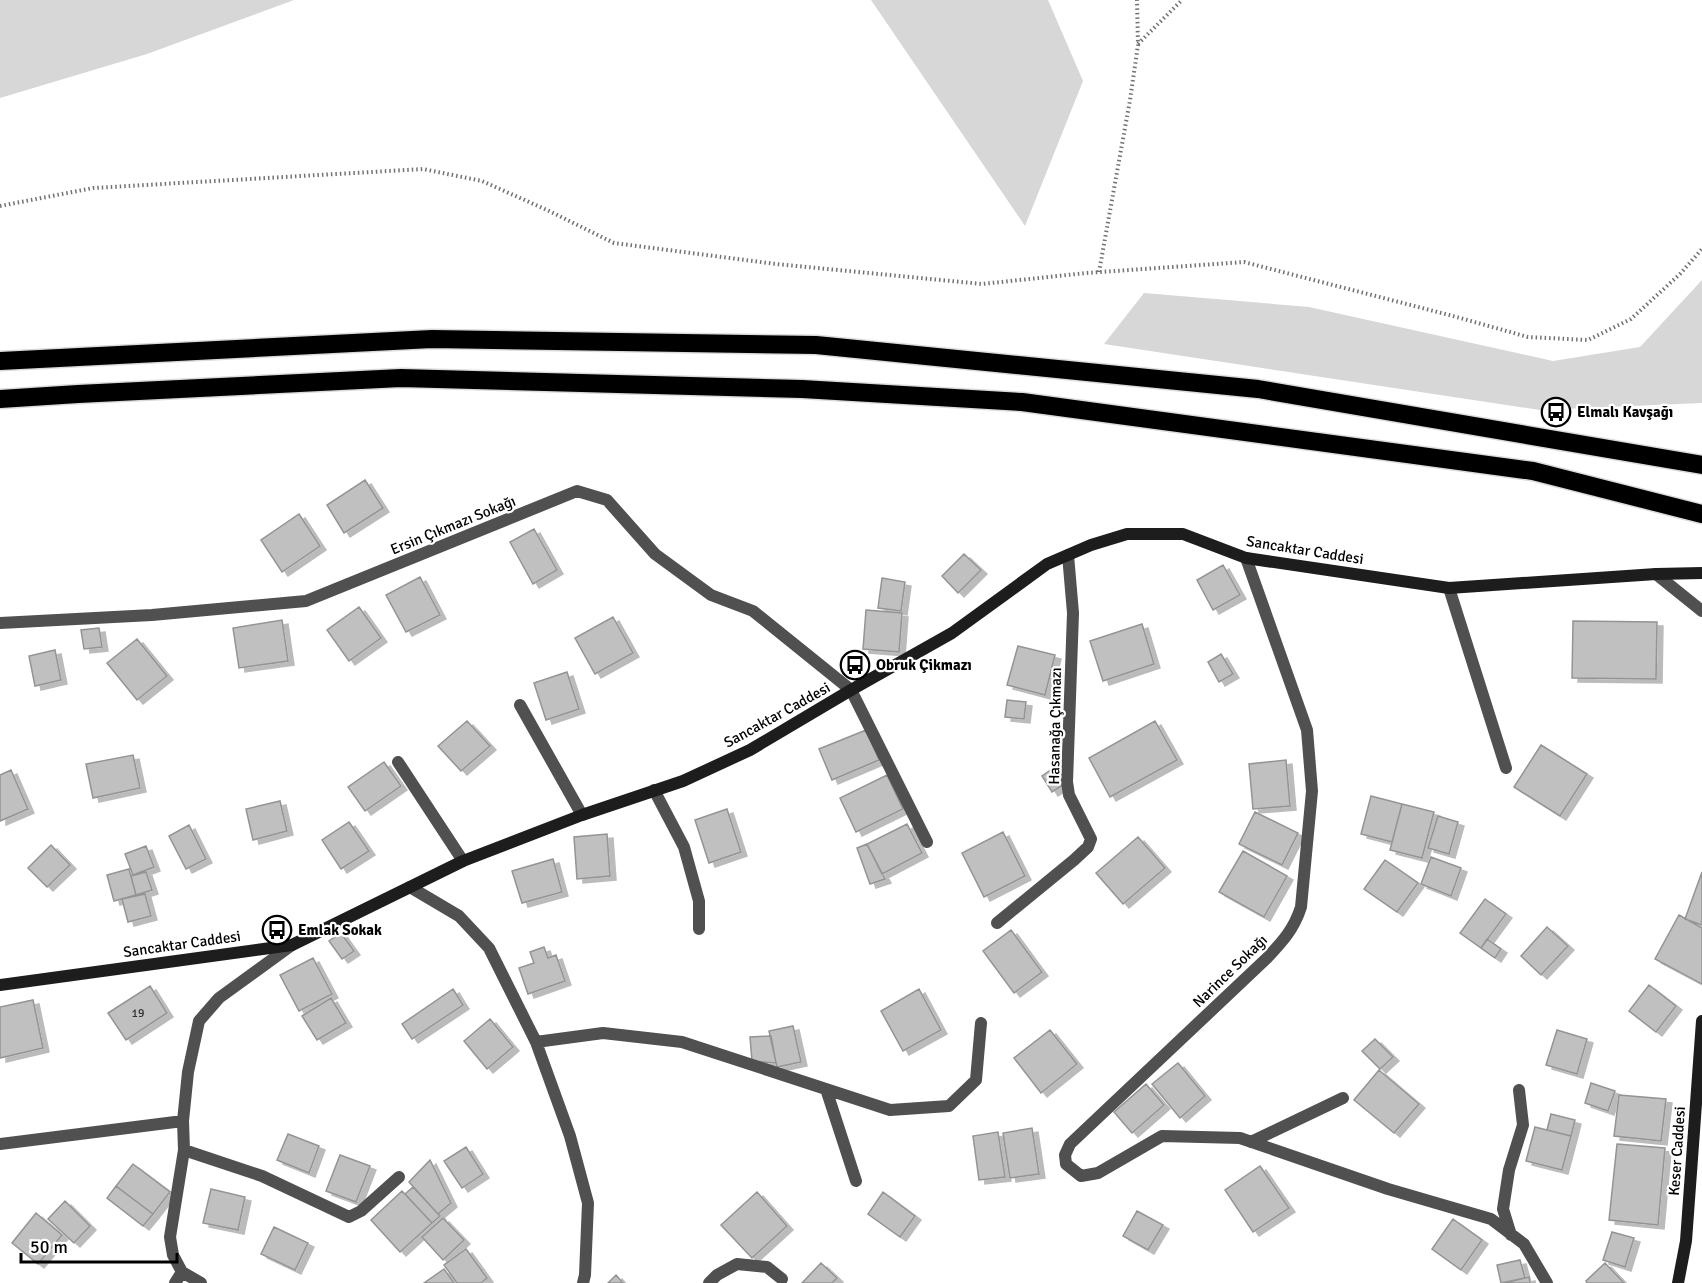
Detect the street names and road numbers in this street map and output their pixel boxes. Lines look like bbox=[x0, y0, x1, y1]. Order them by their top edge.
street label: Ersin Çıkmazı Sokağı bbox=[388, 492, 518, 558]
street label: Sancaktar Caddesi bbox=[1245, 532, 1365, 568]
street label: Hasanağa Çıkmazı bbox=[1045, 667, 1065, 785]
street label: Sancaktar Caddesi bbox=[721, 678, 833, 752]
street label: Sancaktar Caddesi bbox=[122, 927, 242, 961]
street label: Narince Sokağı bbox=[1189, 931, 1271, 1011]
street label: Keser Caddesi bbox=[1665, 1106, 1689, 1196]

